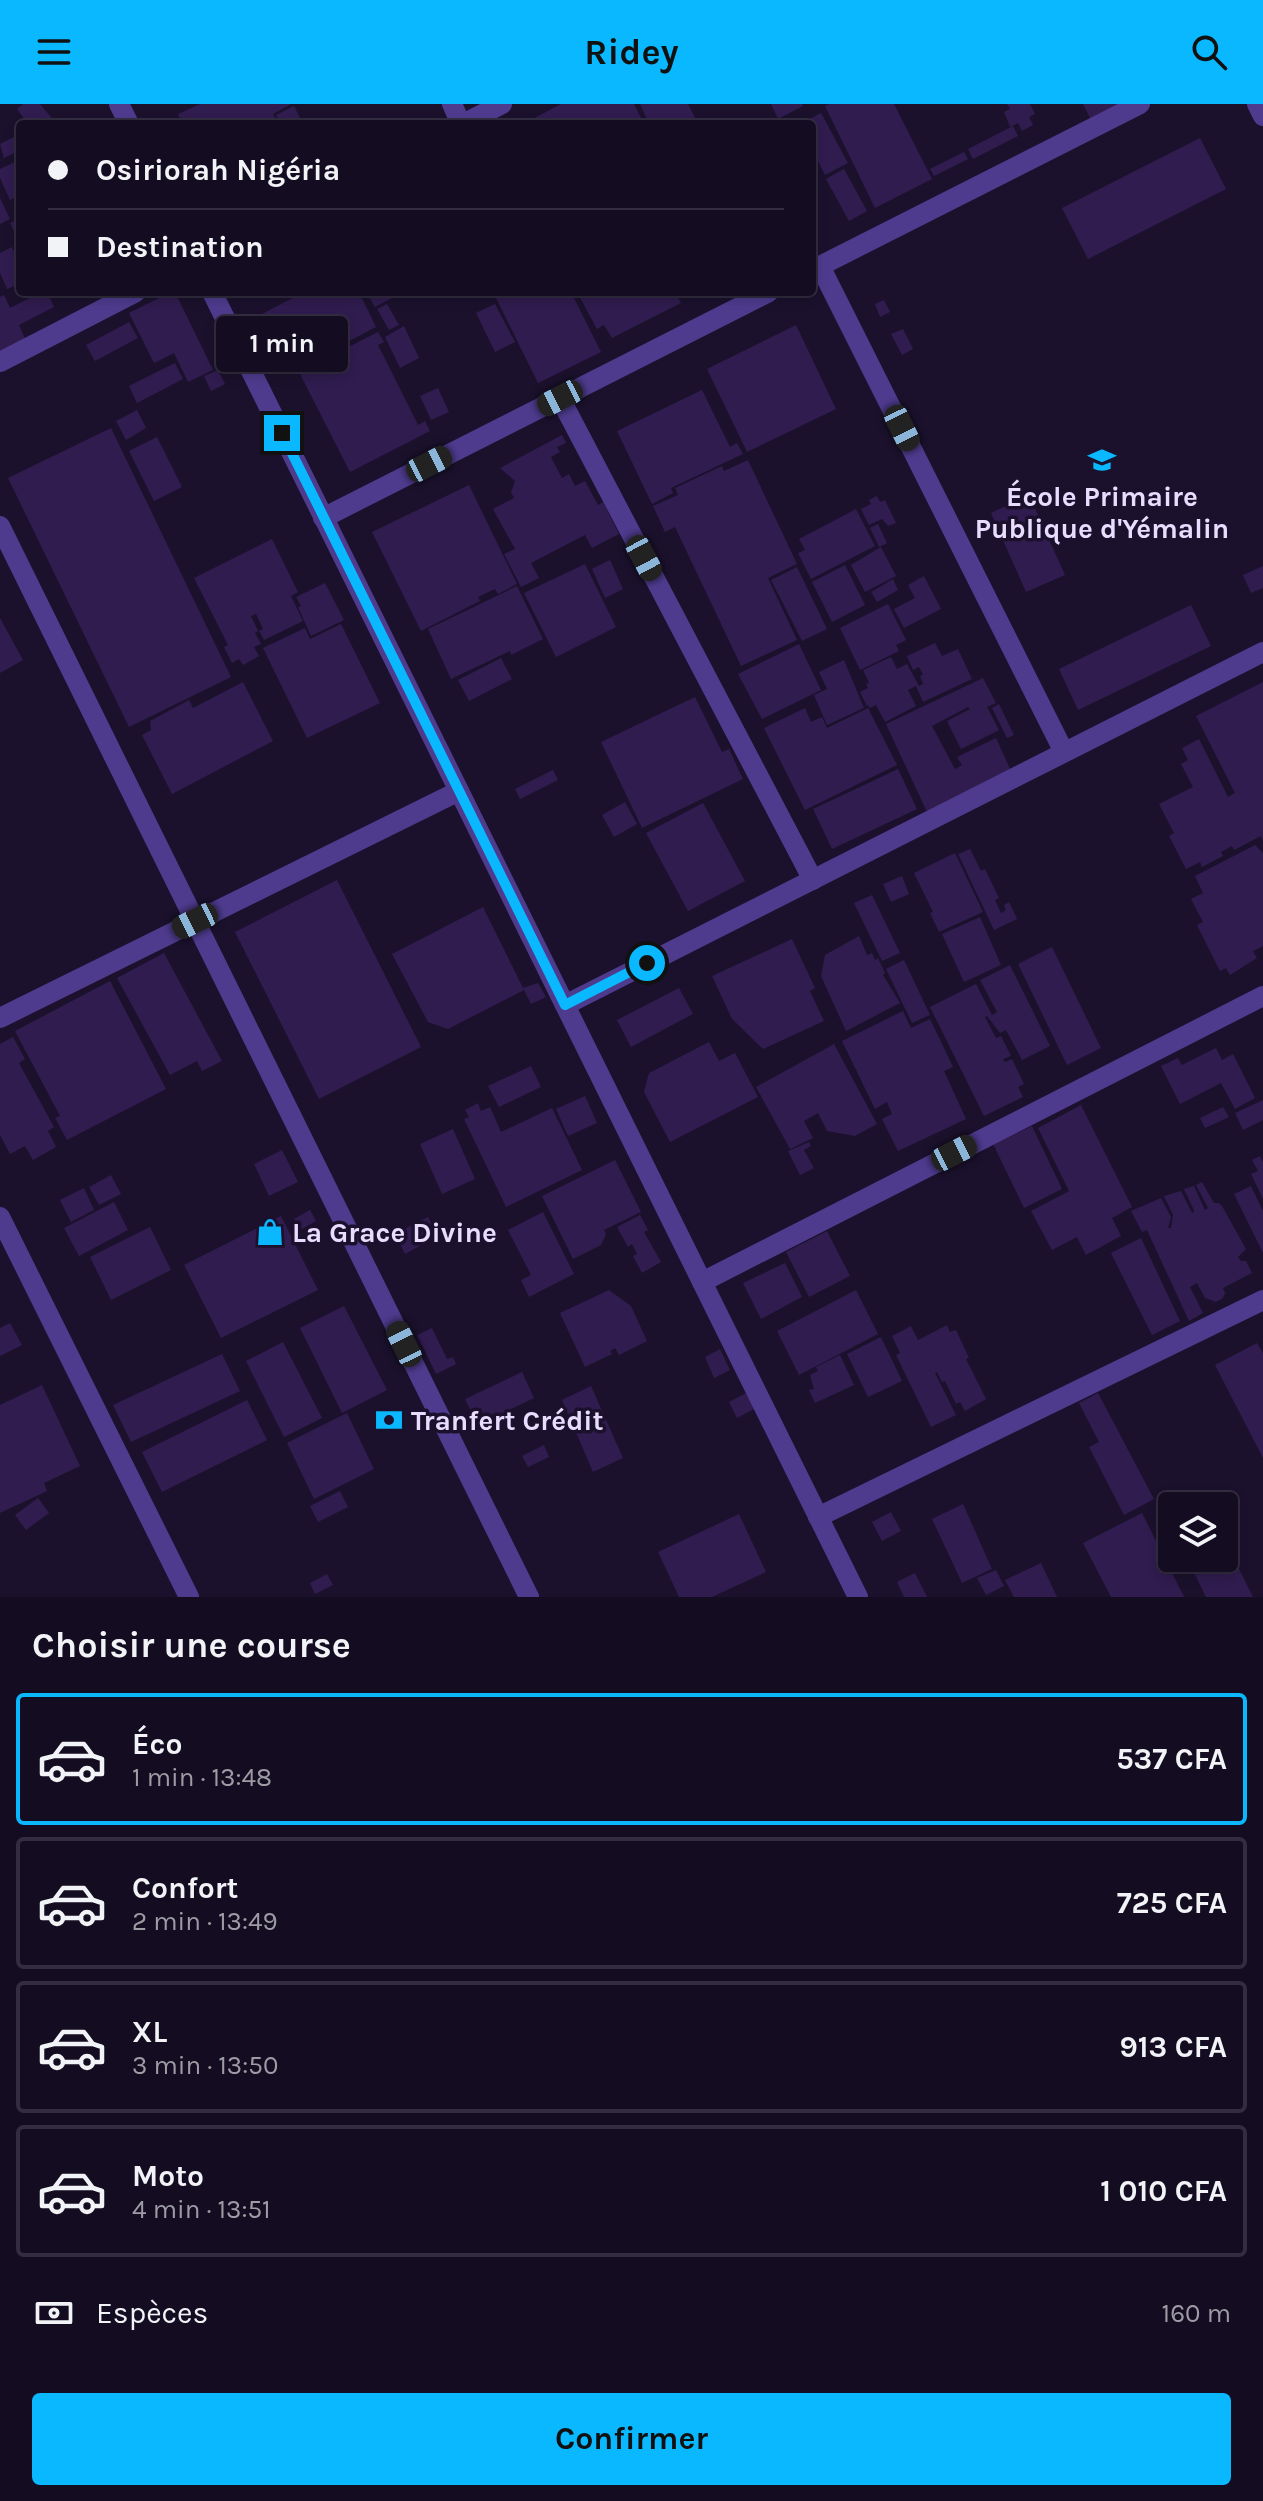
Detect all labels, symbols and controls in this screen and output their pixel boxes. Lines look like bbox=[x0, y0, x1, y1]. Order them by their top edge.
icon: menu bbox=[32, 30, 76, 74]
icon: search bbox=[1187, 30, 1231, 74]
text: Ridey bbox=[584, 31, 679, 73]
text: Osiriorah Nigéria bbox=[96, 152, 340, 188]
text: Destination bbox=[96, 229, 264, 265]
callout: 1 min bbox=[216, 317, 348, 373]
text: 1 min bbox=[249, 328, 315, 359]
car bbox=[533, 376, 587, 420]
car bbox=[881, 401, 923, 455]
route end bbox=[264, 415, 300, 451]
car bbox=[402, 442, 456, 486]
school or university icon: École Primaire Publique d'Yémalin bbox=[1087, 445, 1117, 475]
place label: École Primaire Publique d'Yémalin bbox=[975, 479, 1229, 545]
car bbox=[622, 531, 666, 585]
car bbox=[168, 900, 222, 942]
route start bbox=[629, 945, 665, 981]
car bbox=[927, 1131, 981, 1175]
place label: La Grace Divine bbox=[292, 1216, 497, 1249]
shop icon: La Grace Divine bbox=[255, 1217, 285, 1247]
car bbox=[383, 1317, 425, 1371]
place label: Tranfert Crédit bbox=[411, 1404, 604, 1437]
bank icon: Tranfert Crédit bbox=[374, 1405, 404, 1435]
map controls bbox=[1158, 1492, 1238, 1572]
button: layers bbox=[1158, 1492, 1238, 1572]
text: Choisir une course bbox=[32, 1624, 351, 1666]
icon: car bbox=[36, 1723, 108, 1795]
text: Éco bbox=[132, 1726, 182, 1762]
text: 537 CFA bbox=[1116, 1741, 1227, 1777]
text: 1 min · 13:48 bbox=[132, 1762, 272, 1793]
icon: car bbox=[36, 1867, 108, 1939]
text: Confort bbox=[132, 1870, 238, 1906]
text: 725 CFA bbox=[1117, 1885, 1227, 1921]
text: 2 min · 13:49 bbox=[132, 1906, 278, 1937]
icon: car bbox=[36, 2011, 108, 2083]
text: XL bbox=[132, 2014, 167, 2050]
text: 913 CFA bbox=[1120, 2029, 1227, 2065]
text: 3 min · 13:50 bbox=[132, 2050, 278, 2081]
icon: car bbox=[36, 2155, 108, 2227]
text: Moto bbox=[132, 2158, 204, 2194]
text: 1 010 CFA bbox=[1100, 2173, 1227, 2209]
text: 4 min · 13:51 bbox=[132, 2194, 271, 2225]
icon: cash bbox=[32, 2291, 76, 2335]
text: Espèces bbox=[96, 2295, 208, 2331]
text: 160 m bbox=[1162, 2298, 1231, 2329]
button: Confirmer bbox=[32, 2393, 1231, 2485]

